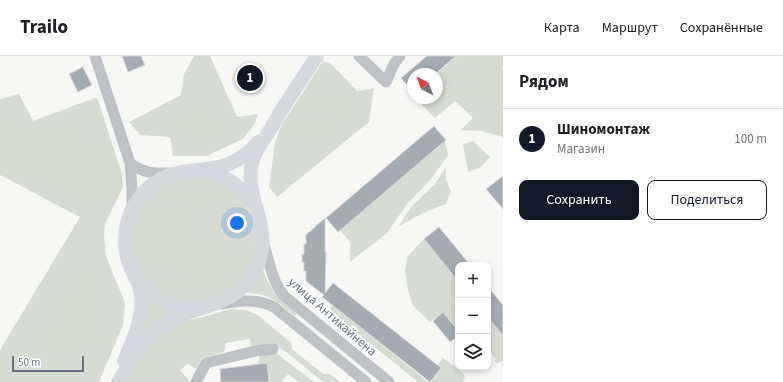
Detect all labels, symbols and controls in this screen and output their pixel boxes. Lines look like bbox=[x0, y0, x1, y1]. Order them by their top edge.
text: Trailo bbox=[20, 14, 68, 41]
text: Карта bbox=[544, 18, 580, 38]
text: Маршрут bbox=[602, 18, 658, 38]
text: Сохранённые bbox=[680, 18, 763, 38]
pin: 1 bbox=[237, 63, 263, 93]
north arrow bbox=[407, 68, 443, 104]
text: Рядом bbox=[519, 70, 569, 94]
text: Шиномонтаж bbox=[557, 119, 650, 140]
text: 1 bbox=[529, 130, 535, 148]
text: 100 m bbox=[734, 130, 767, 148]
text: Магазин bbox=[557, 140, 605, 158]
button: Сохранить bbox=[519, 180, 639, 220]
button: Поделиться bbox=[647, 180, 767, 220]
your location bbox=[227, 213, 247, 233]
map controls bbox=[455, 262, 491, 370]
button: + bbox=[455, 262, 491, 298]
street label: улица Антикайнена bbox=[284, 273, 381, 360]
button: − bbox=[455, 298, 491, 334]
button: layers bbox=[455, 334, 491, 370]
scale bar bbox=[12, 354, 84, 373]
text: 50 m bbox=[18, 355, 40, 370]

